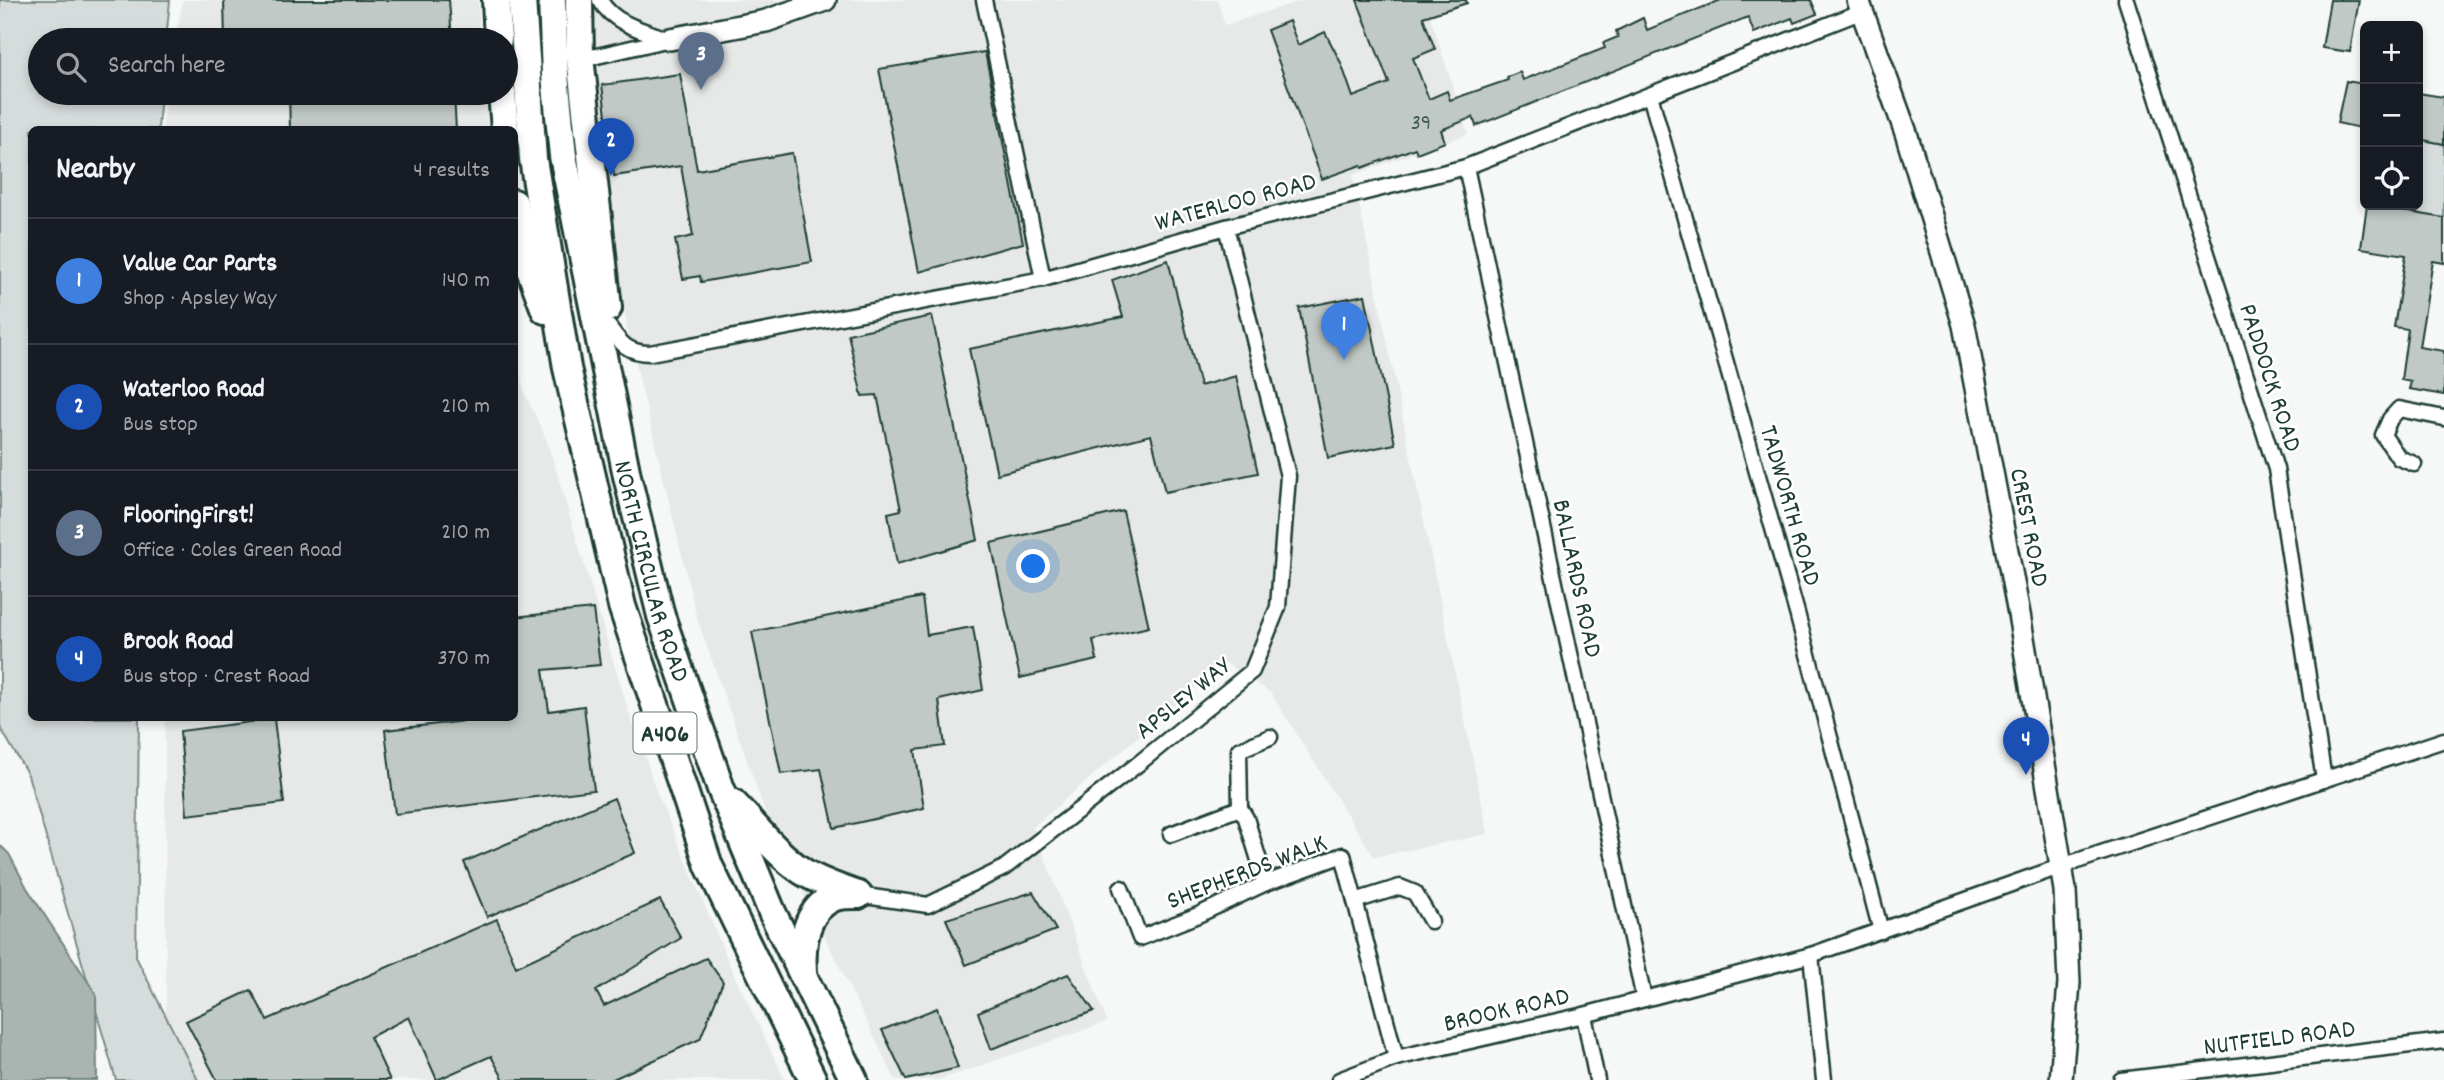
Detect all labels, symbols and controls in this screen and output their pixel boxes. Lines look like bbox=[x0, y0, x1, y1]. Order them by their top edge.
map controls bbox=[2360, 21, 2423, 210]
button: + bbox=[2360, 21, 2423, 84]
search box bbox=[28, 28, 518, 105]
pin: 3 bbox=[678, 32, 724, 90]
icon: search bbox=[52, 48, 90, 86]
text: Search here bbox=[108, 48, 226, 85]
button: − bbox=[2360, 84, 2423, 147]
house number: 39 bbox=[1411, 108, 1431, 141]
pin: 2 bbox=[588, 118, 634, 176]
button: locate bbox=[2360, 147, 2423, 210]
text: Nearby bbox=[56, 150, 134, 193]
text: 4 results bbox=[413, 155, 490, 188]
street label: WATERLOO ROAD bbox=[1151, 164, 1321, 243]
text: Value Car Parts bbox=[123, 246, 277, 283]
text: 1 bbox=[76, 265, 82, 298]
text: 140 m bbox=[442, 265, 490, 298]
text: Shop · Apsley Way bbox=[123, 283, 277, 316]
street label: PADDOCK ROAD bbox=[2227, 299, 2310, 457]
pin: 1 bbox=[1321, 302, 1367, 360]
text: Waterloo Road bbox=[123, 372, 265, 409]
text: 2 bbox=[74, 391, 84, 424]
text: 210 m bbox=[441, 391, 490, 424]
text: Bus stop bbox=[123, 409, 198, 442]
street label: TADWORTH ROAD bbox=[1748, 421, 1829, 591]
street label: NORTH CIRCULAR ROAD bbox=[602, 458, 697, 688]
street label: CREST ROAD bbox=[1998, 465, 2057, 590]
street label: BALLARDS ROAD bbox=[1541, 496, 1610, 661]
text: FlooringFirst! bbox=[123, 498, 254, 535]
text: 3 bbox=[74, 517, 84, 550]
text: 210 m bbox=[441, 517, 490, 550]
text: Office · Coles Green Road bbox=[123, 535, 342, 568]
your location bbox=[1016, 549, 1050, 583]
text: Brook Road bbox=[123, 624, 233, 661]
text: 4 bbox=[74, 643, 84, 676]
text: 370 m bbox=[437, 643, 490, 676]
street label: APSLEY WAY bbox=[1128, 649, 1241, 750]
text: Bus stop · Crest Road bbox=[123, 661, 310, 694]
road number: A406 bbox=[634, 712, 696, 754]
pin: 4 bbox=[2003, 717, 2049, 775]
street label: SHEPHERDS WALK bbox=[1162, 826, 1333, 921]
street label: BROOK ROAD bbox=[1440, 979, 1573, 1044]
street label: NUTFIELD ROAD bbox=[2202, 1012, 2357, 1067]

